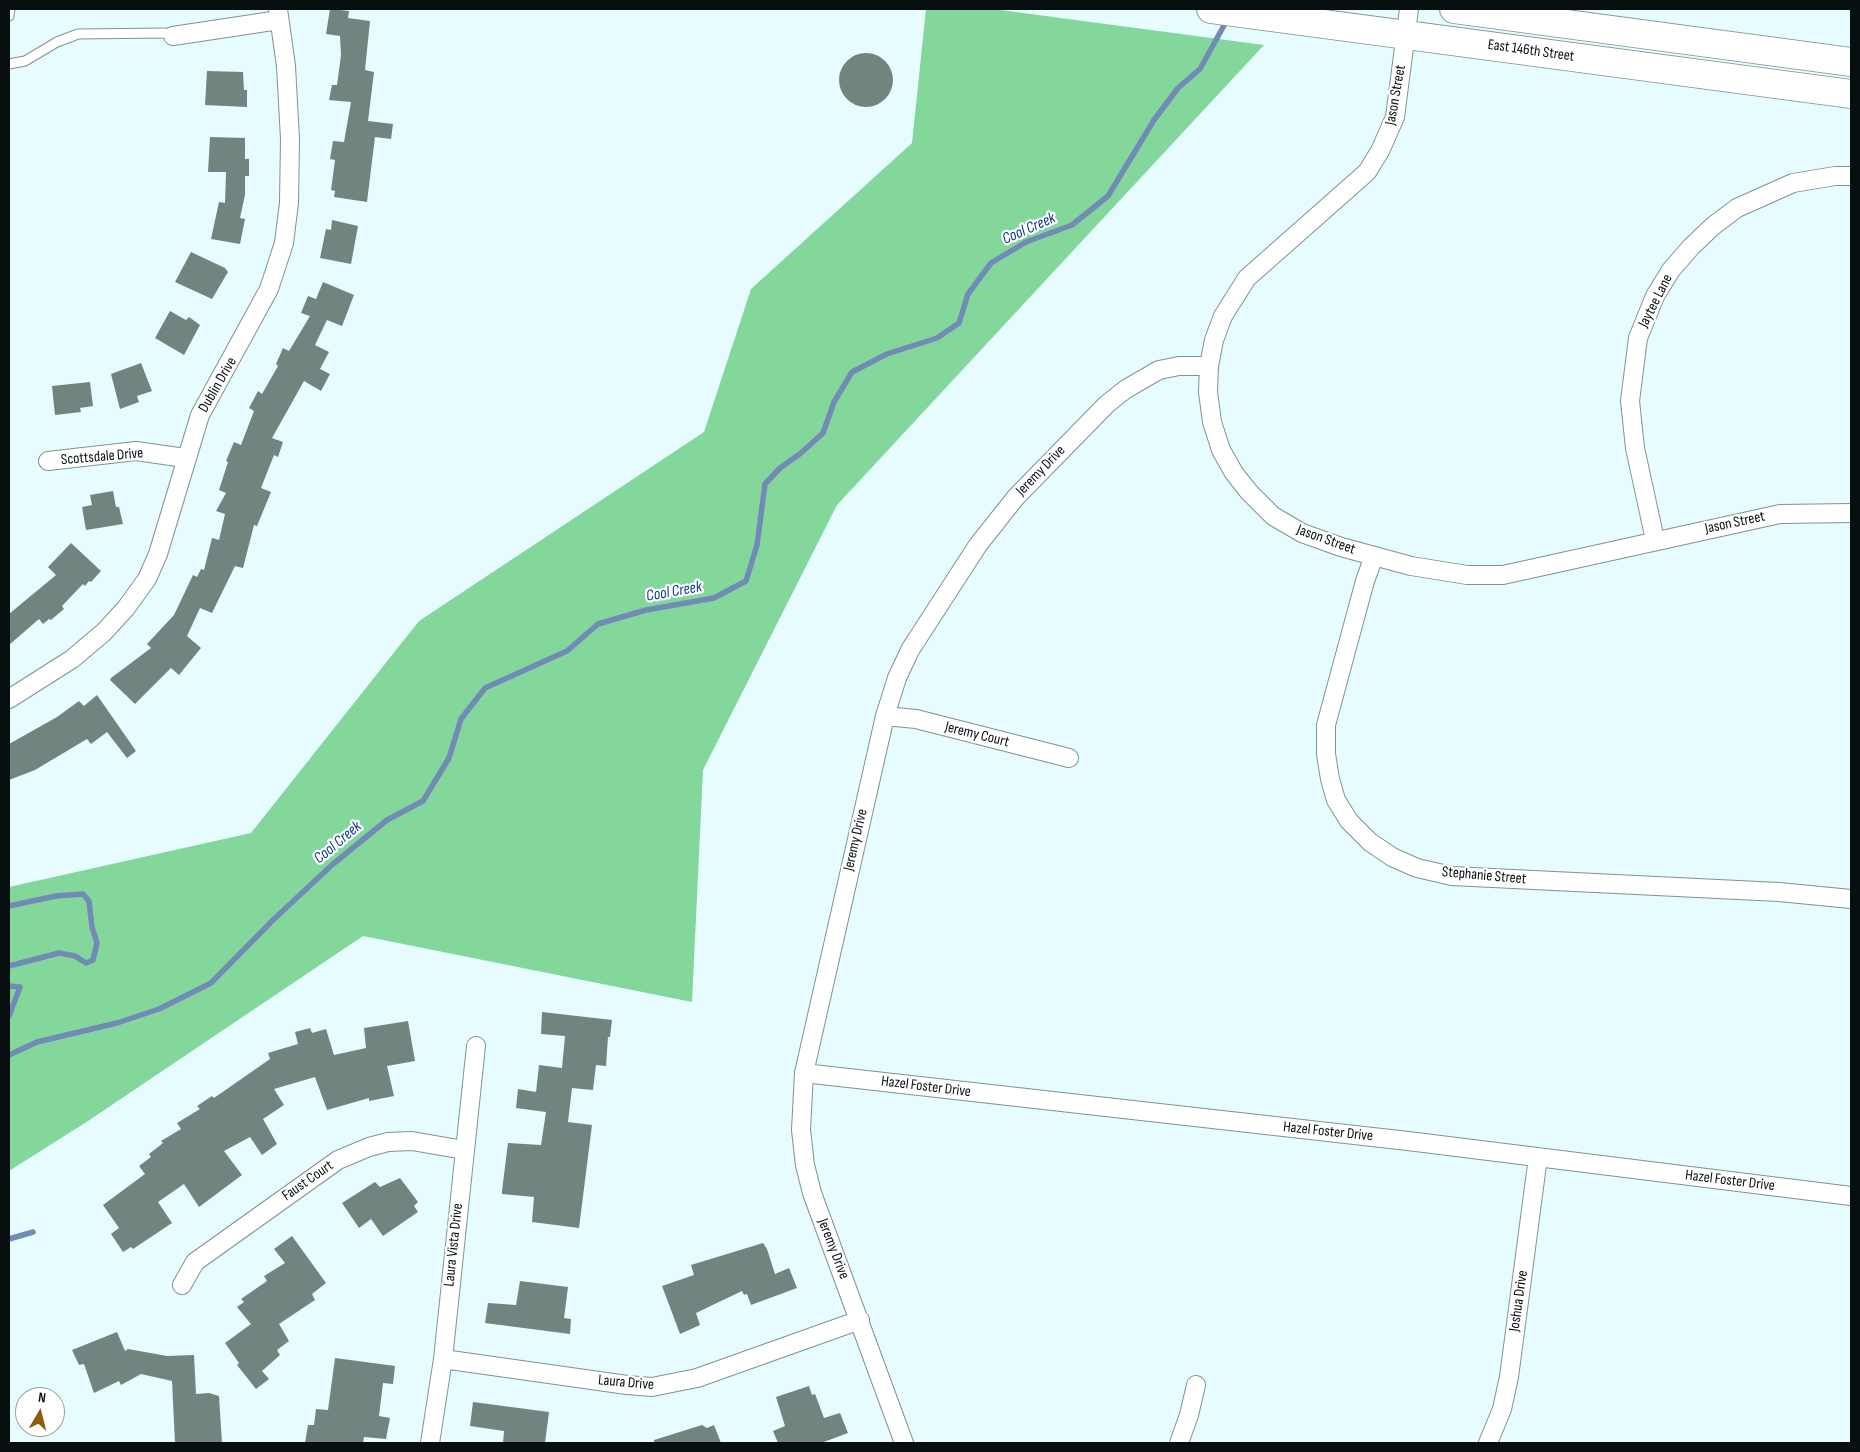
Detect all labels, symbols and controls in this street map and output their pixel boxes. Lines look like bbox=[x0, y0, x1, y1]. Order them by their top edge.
street label: East 146th Street bbox=[1487, 36, 1575, 66]
street label: Jason Street bbox=[1382, 63, 1410, 127]
water label: Cool Creek bbox=[999, 209, 1059, 249]
street label: Jaytee Lane bbox=[1635, 271, 1677, 331]
street label: Dublin Drive bbox=[195, 354, 241, 416]
street label: Jeremy Drive bbox=[1013, 442, 1069, 500]
street label: Scottsdale Drive bbox=[60, 444, 144, 470]
street label: Jason Street bbox=[1703, 508, 1767, 538]
street label: Jason Street bbox=[1294, 521, 1358, 559]
water label: Cool Creek bbox=[645, 578, 703, 606]
street label: Jeremy Court bbox=[943, 718, 1011, 752]
street label: Jeremy Drive bbox=[840, 807, 872, 873]
water label: Cool Creek bbox=[310, 818, 366, 868]
street label: Stephanie Street bbox=[1441, 863, 1527, 889]
street label: Hazel Foster Drive bbox=[880, 1073, 972, 1101]
street label: Hazel Foster Drive bbox=[1282, 1118, 1374, 1146]
street label: Faust Court bbox=[279, 1157, 337, 1205]
street label: Hazel Foster Drive bbox=[1684, 1167, 1776, 1195]
street label: Laura Vista Drive bbox=[441, 1202, 467, 1288]
street label: Jeremy Drive bbox=[813, 1216, 853, 1282]
street label: Joshua Drive bbox=[1506, 1269, 1532, 1333]
street label: Laura Drive bbox=[597, 1372, 655, 1394]
north arrow bbox=[15, 1387, 65, 1437]
text: N bbox=[37, 1389, 47, 1407]

